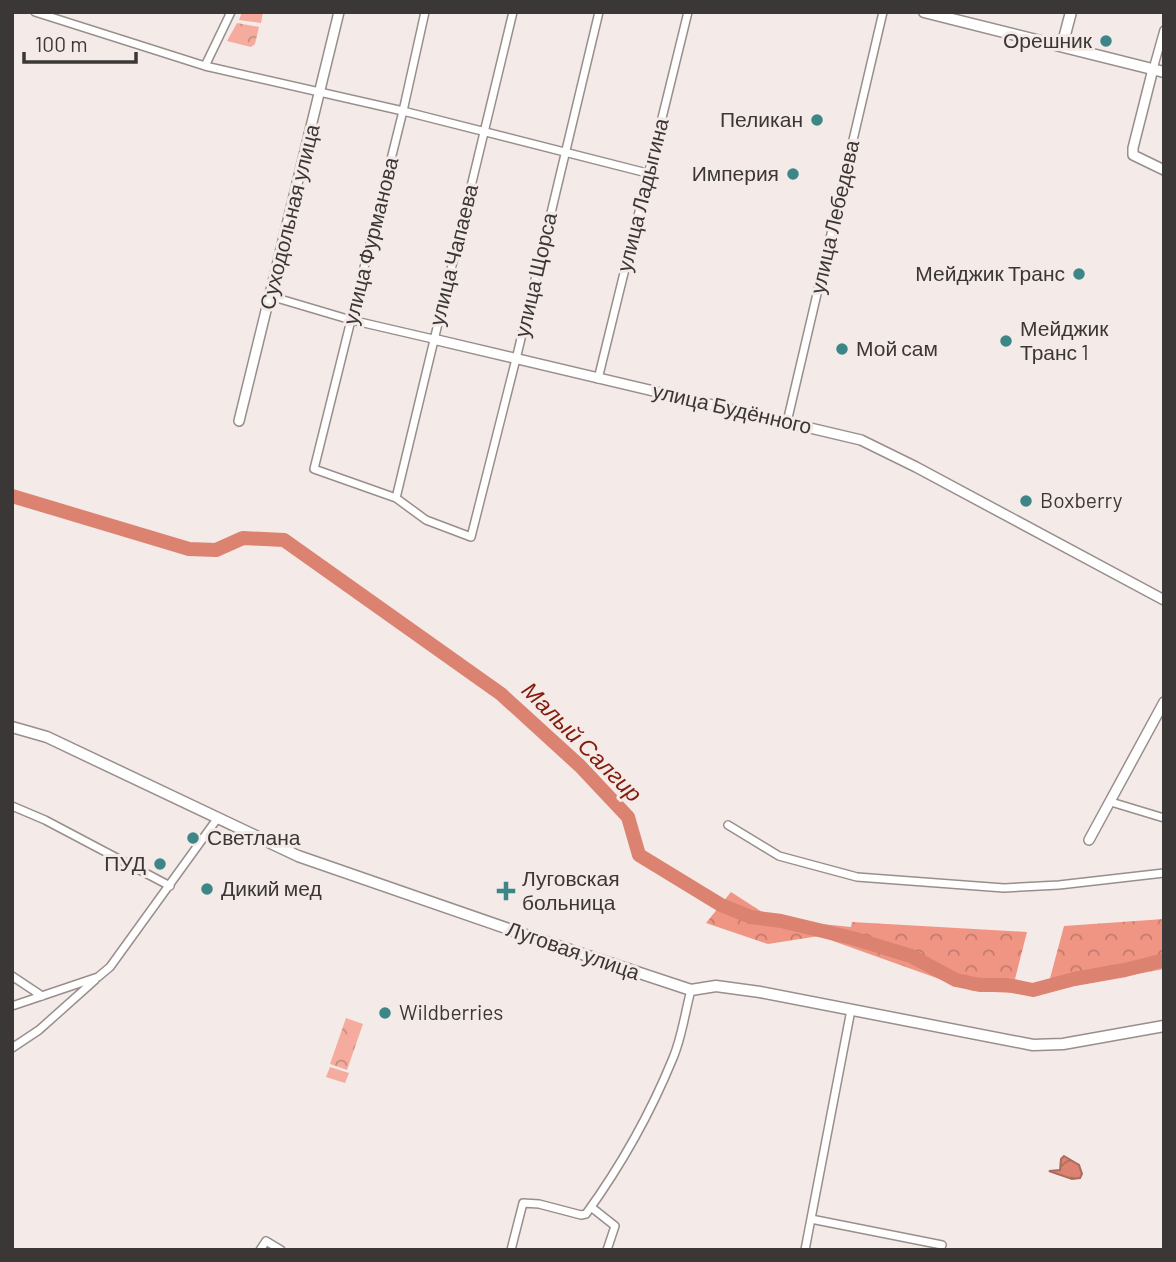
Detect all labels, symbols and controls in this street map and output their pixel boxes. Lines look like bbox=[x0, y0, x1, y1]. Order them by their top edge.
scale bar bbox=[24, 21, 136, 65]
place label: Орешник bbox=[1003, 27, 1093, 52]
text: 100 m bbox=[35, 31, 88, 56]
marker: Орешник bbox=[1098, 33, 1114, 49]
place label: Пеликан bbox=[720, 106, 803, 131]
marker: Пеликан bbox=[809, 112, 825, 128]
street label: улица Ладыгина bbox=[610, 115, 673, 274]
street label: Суходольная улица bbox=[253, 121, 324, 312]
street label: улица Лебедева bbox=[804, 137, 863, 296]
street label: улица Фурманова bbox=[337, 154, 403, 327]
place label: Империя bbox=[692, 160, 779, 185]
marker: Империя bbox=[785, 166, 801, 182]
street label: улица Чапаева bbox=[423, 181, 482, 328]
street label: улица Щорса bbox=[508, 210, 561, 339]
place label: Мейджик Транс bbox=[915, 260, 1065, 285]
marker: Мейджик Транс bbox=[1071, 266, 1087, 282]
place label: Мейджик Транс 1 bbox=[1020, 315, 1109, 364]
marker: Мейджик Транс 1 bbox=[998, 333, 1014, 349]
place label: Мой сам bbox=[856, 335, 938, 360]
marker: Мой сам bbox=[834, 341, 850, 357]
street label: улица Будённого bbox=[650, 377, 814, 438]
place label: Boxberry bbox=[1040, 487, 1123, 512]
marker: Boxberry bbox=[1018, 493, 1034, 509]
water label: Малый Салгир bbox=[517, 675, 649, 807]
place label: Светлана bbox=[207, 824, 301, 849]
marker: Светлана bbox=[185, 830, 201, 846]
place label: ПУД bbox=[104, 850, 146, 875]
marker: ПУД bbox=[152, 856, 168, 872]
place label: Луговская больница bbox=[522, 865, 620, 914]
place label: Дикий мед bbox=[221, 875, 322, 900]
marker: Дикий мед bbox=[199, 881, 215, 897]
marker: Луговская больница bbox=[496, 881, 516, 901]
street label: Луговая улица bbox=[504, 915, 644, 984]
place label: Wildberries bbox=[399, 999, 503, 1024]
marker: Wildberries bbox=[377, 1005, 393, 1021]

